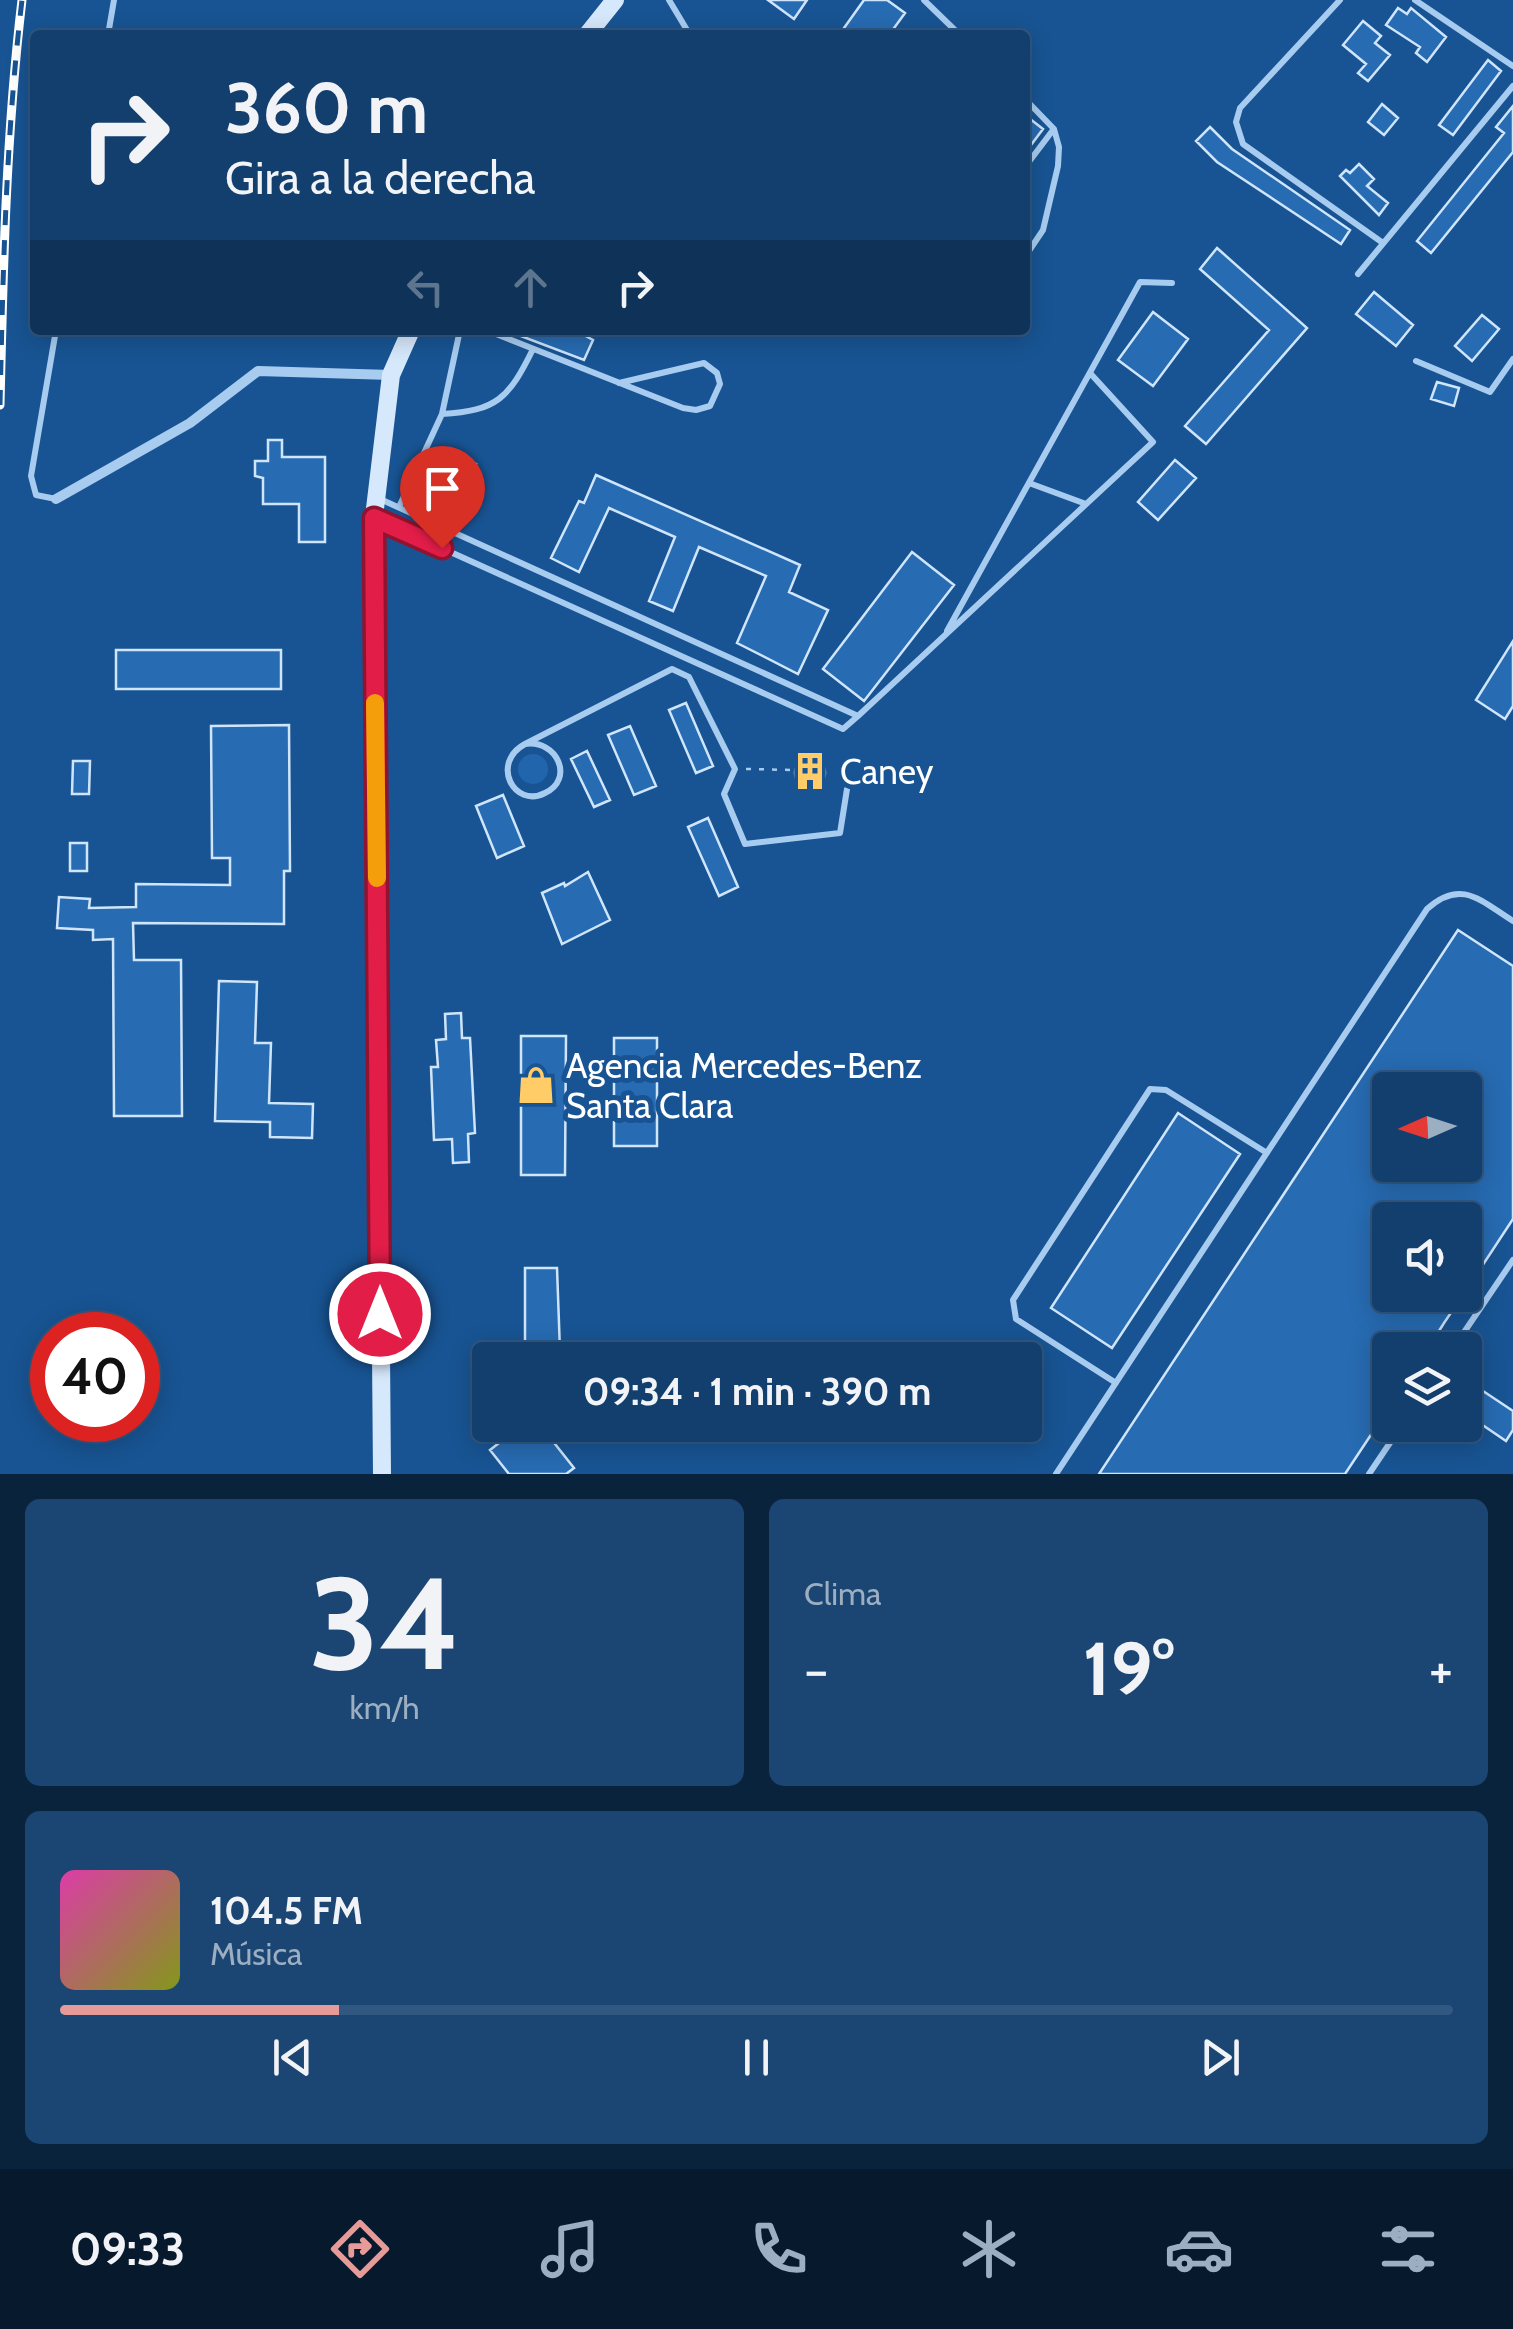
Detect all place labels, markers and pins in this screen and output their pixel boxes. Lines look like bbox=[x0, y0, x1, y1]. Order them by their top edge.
pin bbox=[400, 446, 485, 549]
building icon: Caney bbox=[789, 750, 831, 792]
place label: Caney bbox=[840, 750, 934, 793]
place label: Agencia Mercedes-Benz Santa Clara bbox=[566, 1044, 922, 1127]
shop icon: Agencia Mercedes-Benz Santa Clara bbox=[515, 1064, 557, 1106]

